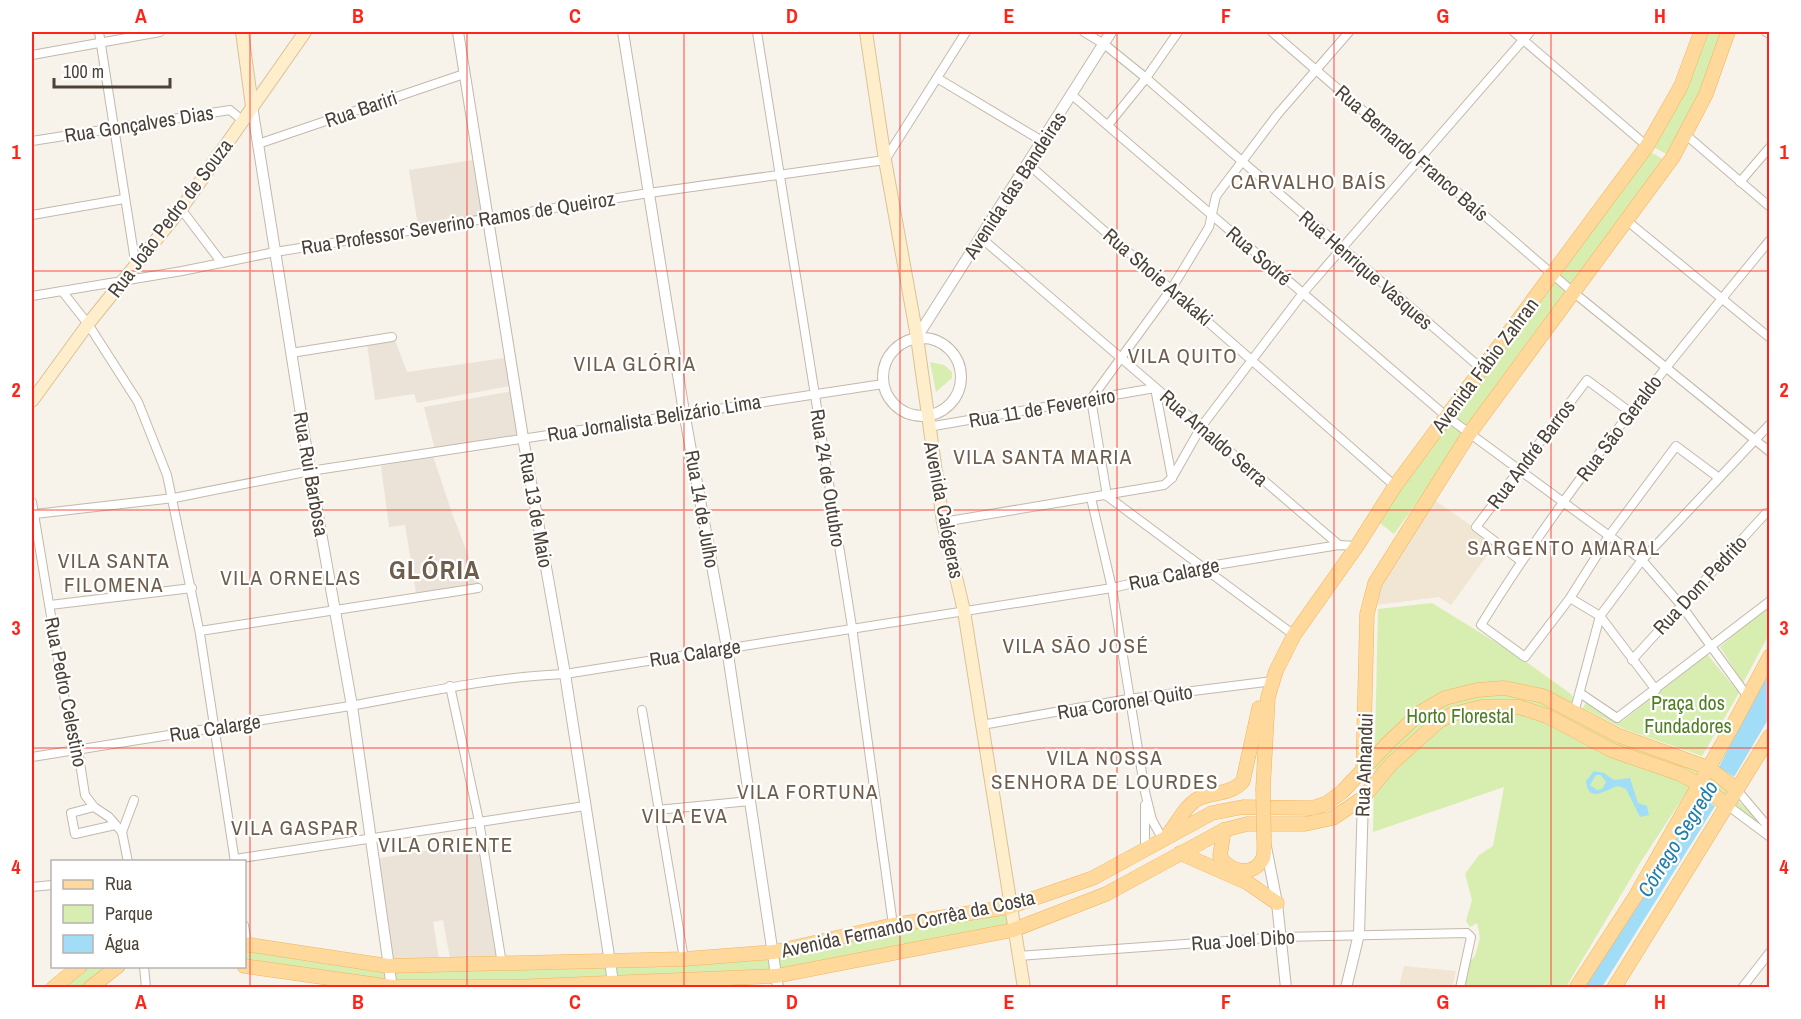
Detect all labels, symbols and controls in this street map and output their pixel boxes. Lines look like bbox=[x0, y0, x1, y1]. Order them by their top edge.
text: A bbox=[135, 2, 147, 29]
text: B bbox=[352, 2, 364, 29]
text: C bbox=[569, 2, 581, 29]
text: D bbox=[786, 2, 798, 29]
text: E bbox=[1004, 2, 1015, 29]
text: F bbox=[1221, 2, 1231, 29]
text: G bbox=[1437, 2, 1449, 29]
text: H bbox=[1654, 2, 1666, 29]
scale bar bbox=[54, 51, 170, 89]
text: 100 m bbox=[63, 59, 104, 84]
street label: Rua Bernardo Franco Baís bbox=[1330, 78, 1495, 227]
street label: Rua Bariri bbox=[321, 84, 401, 133]
street label: Rua Gonçalves Dias bbox=[63, 98, 215, 149]
street label: Avenida das Bandeiras bbox=[956, 106, 1072, 264]
street label: Rua João Pedro de Souza bbox=[101, 133, 238, 303]
text: 1 bbox=[11, 138, 21, 165]
text: 1 bbox=[1779, 138, 1789, 165]
district label: CARVALHO BAÍS bbox=[1231, 167, 1387, 196]
street label: Rua Professor Severino Ramos de Queiroz bbox=[299, 184, 617, 261]
street label: Rua Henrique Vasques bbox=[1294, 204, 1439, 335]
street label: Rua Sodré bbox=[1221, 220, 1298, 292]
street label: Rua Shoie Arakaki bbox=[1098, 222, 1219, 332]
street label: Avenida Fábio Zahran bbox=[1424, 292, 1544, 438]
district label: VILA QUITO bbox=[1128, 341, 1238, 370]
district label: VILA GLÓRIA bbox=[574, 349, 696, 378]
street label: Rua São Geraldo bbox=[1570, 369, 1668, 486]
text: 2 bbox=[11, 376, 21, 403]
text: 2 bbox=[1779, 376, 1789, 403]
street label: Rua 11 de Fevereiro bbox=[966, 381, 1117, 434]
street label: Rua Arnaldo Serra bbox=[1155, 383, 1274, 492]
street label: Rua Jornalista Belizário Lima bbox=[545, 387, 763, 448]
street label: Rua André Barros bbox=[1481, 394, 1581, 514]
street label: Rua 24 de Outubro bbox=[804, 407, 853, 549]
street label: Rua Rui Barbosa bbox=[287, 410, 336, 538]
street label: Avenida Calógeras bbox=[918, 438, 971, 581]
district label: VILA SANTA MARIA bbox=[953, 442, 1133, 471]
street label: Rua 14 de Julho bbox=[679, 448, 726, 570]
street label: Rua 13 de Maio bbox=[513, 450, 560, 570]
street label: Rua Dom Pedrito bbox=[1647, 529, 1753, 640]
district label: SARGENTO AMARAL bbox=[1467, 533, 1661, 562]
district label: VILA SANTA FILOMENA bbox=[58, 546, 170, 599]
street label: Rua Calarge bbox=[1126, 551, 1222, 596]
district label: GLÓRIA bbox=[389, 552, 481, 587]
district label: VILA ORNELAS bbox=[220, 563, 362, 592]
text: 3 bbox=[11, 614, 21, 641]
text: 3 bbox=[1779, 614, 1789, 641]
street label: Rua Pedro Celestino bbox=[39, 615, 94, 769]
district label: VILA SÃO JOSÉ bbox=[1003, 631, 1149, 660]
street label: Rua Calarge bbox=[647, 632, 742, 673]
street label: Rua Coronel Quito bbox=[1055, 677, 1195, 726]
park label: Praça dos Fundadores bbox=[1644, 689, 1732, 739]
park label: Horto Florestal bbox=[1406, 702, 1514, 729]
street label: Rua Calarge bbox=[167, 707, 262, 748]
street label: Rua Anhandui bbox=[1348, 713, 1379, 817]
district label: VILA NOSSA SENHORA DE LOURDES bbox=[991, 743, 1219, 796]
water label: Córrego Segredo bbox=[1630, 775, 1725, 902]
district label: VILA FORTUNA bbox=[737, 777, 879, 806]
district label: VILA EVA bbox=[642, 801, 728, 830]
district label: VILA GASPAR bbox=[231, 813, 359, 842]
district label: VILA ORIENTE bbox=[378, 830, 514, 859]
text: 4 bbox=[11, 853, 21, 880]
text: 4 bbox=[1779, 853, 1789, 880]
legend bbox=[51, 860, 246, 968]
text: Rua bbox=[105, 871, 132, 896]
street label: Avenida Fernando Corrêa da Costa bbox=[778, 883, 1037, 964]
text: Parque bbox=[105, 901, 153, 926]
street label: Rua Joel Dibo bbox=[1190, 922, 1296, 957]
text: Água bbox=[104, 931, 139, 956]
text: A bbox=[135, 988, 147, 1015]
text: B bbox=[352, 988, 364, 1015]
text: C bbox=[569, 988, 581, 1015]
text: D bbox=[786, 988, 798, 1015]
text: E bbox=[1004, 988, 1015, 1015]
text: F bbox=[1221, 988, 1231, 1015]
text: G bbox=[1437, 988, 1449, 1015]
text: H bbox=[1654, 988, 1666, 1015]

